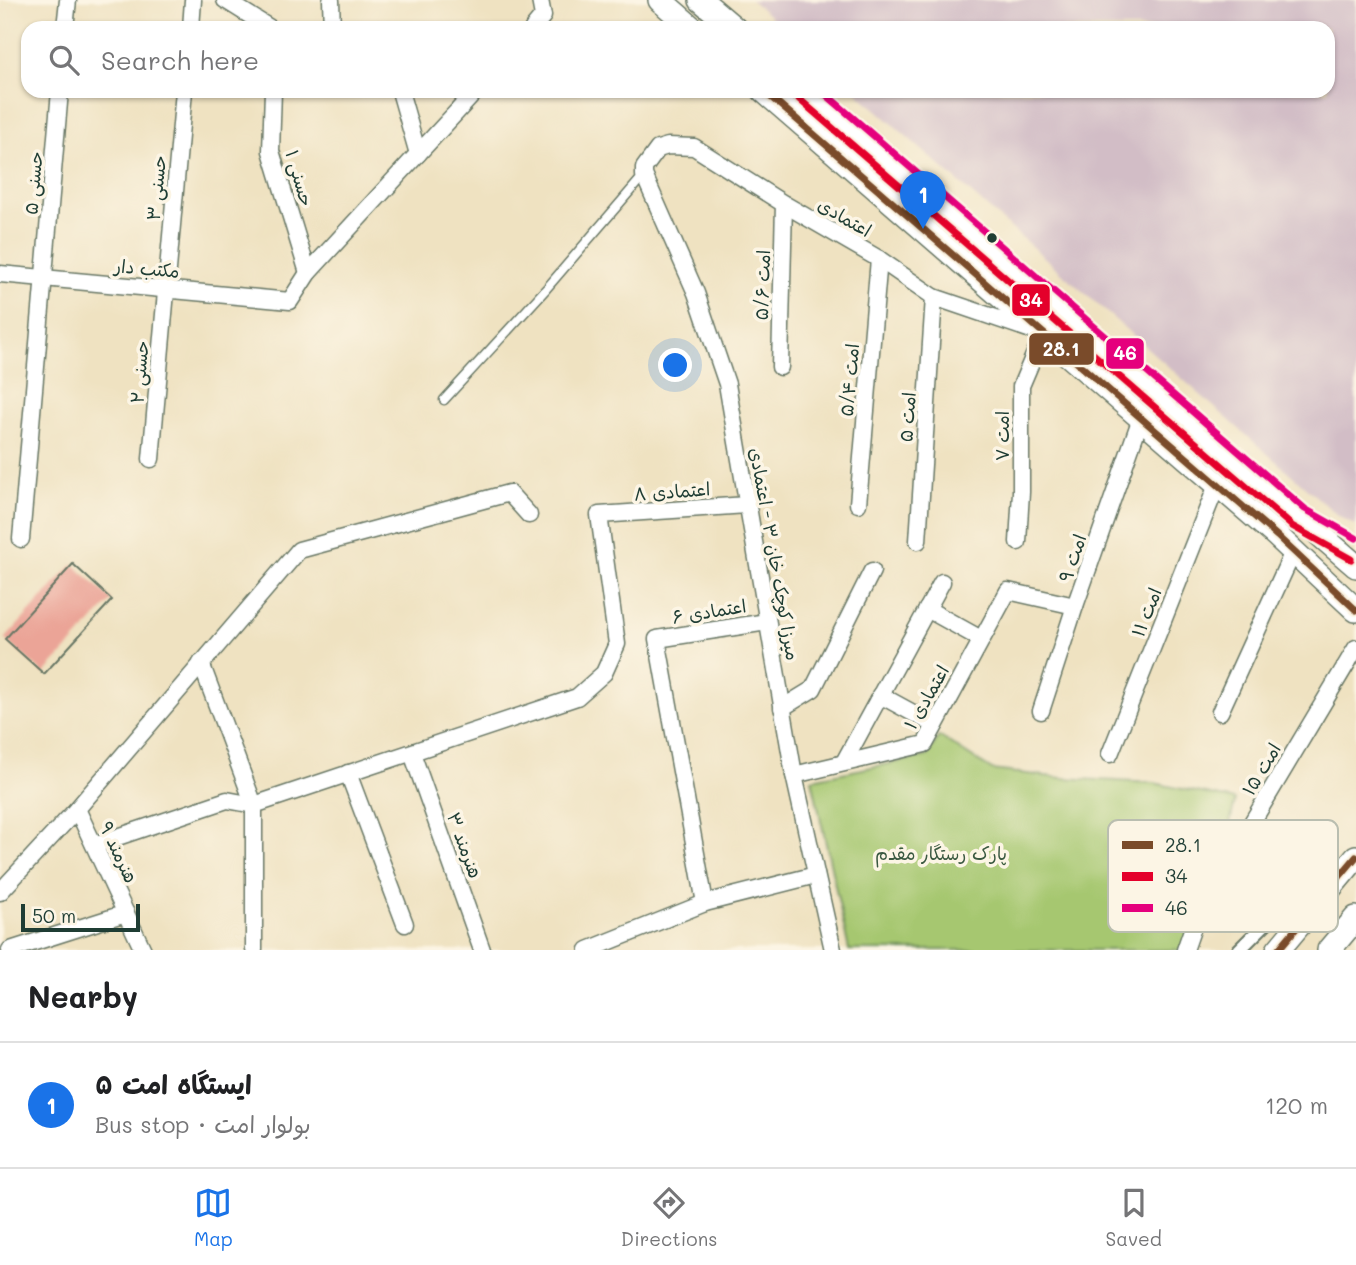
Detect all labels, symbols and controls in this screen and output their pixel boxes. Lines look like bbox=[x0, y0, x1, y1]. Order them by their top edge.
search box bbox=[21, 21, 1335, 98]
icon: search bbox=[45, 41, 83, 79]
text: Search here bbox=[101, 43, 259, 77]
street label: حسنی ۱ bbox=[281, 147, 319, 209]
street label: حسنی ۵ bbox=[18, 150, 48, 216]
street label: حسنی ۳ bbox=[141, 154, 171, 222]
pin: 1 bbox=[900, 171, 946, 229]
street label: اعتمادی bbox=[814, 192, 876, 242]
unlabelled marker bbox=[985, 231, 999, 245]
street label: امت ۵/۶ bbox=[749, 249, 775, 321]
street label: مکتب دار bbox=[111, 253, 181, 283]
line badge: 34 bbox=[1011, 283, 1051, 317]
text: 34 bbox=[1019, 287, 1043, 312]
line badge: 28.1 bbox=[1028, 332, 1095, 366]
text: 28.1 bbox=[1043, 336, 1079, 361]
line badge: 46 bbox=[1105, 337, 1145, 370]
street label: حسنی ۲ bbox=[124, 340, 154, 404]
text: 46 bbox=[1113, 340, 1137, 365]
street label: امت ۵/۴ bbox=[834, 343, 864, 417]
your location bbox=[658, 348, 692, 382]
street label: امت ۵ bbox=[893, 391, 921, 443]
street label: امت ۷ bbox=[990, 411, 1014, 461]
street label: میرزا کوچک خان ۳ - اعتمادی bbox=[743, 446, 806, 662]
street label: اعتمادی ۸ bbox=[633, 476, 711, 506]
street label: امت ۹ bbox=[1053, 531, 1091, 585]
street label: امت ۱۱ bbox=[1125, 584, 1167, 640]
street label: اعتمادی ۶ bbox=[670, 593, 748, 629]
street label: اعتمادی ۱ bbox=[898, 661, 954, 733]
street label: امت ۱۵ bbox=[1236, 739, 1286, 799]
street label: هنرمند ۳ bbox=[442, 809, 488, 881]
street label: هنرمند ۹ bbox=[94, 817, 144, 887]
legend bbox=[1108, 820, 1338, 932]
text: 28.1 bbox=[1165, 832, 1201, 857]
park label: پارک رستگار مقدم bbox=[875, 841, 1007, 868]
text: 34 bbox=[1165, 863, 1187, 888]
text: 46 bbox=[1165, 895, 1188, 920]
scale bar bbox=[21, 901, 140, 933]
text: 50 m bbox=[32, 903, 76, 928]
text: Nearby bbox=[28, 976, 138, 1016]
text: ایستگاه امت ۵ bbox=[95, 1067, 252, 1101]
text: 1 bbox=[46, 1090, 56, 1120]
text: 120 m bbox=[1265, 1090, 1328, 1120]
text: Bus stop · بولوار امت bbox=[95, 1109, 311, 1139]
tab: Map bbox=[194, 1184, 233, 1251]
tab: Directions bbox=[621, 1184, 717, 1251]
tab: Saved bbox=[1106, 1184, 1162, 1251]

